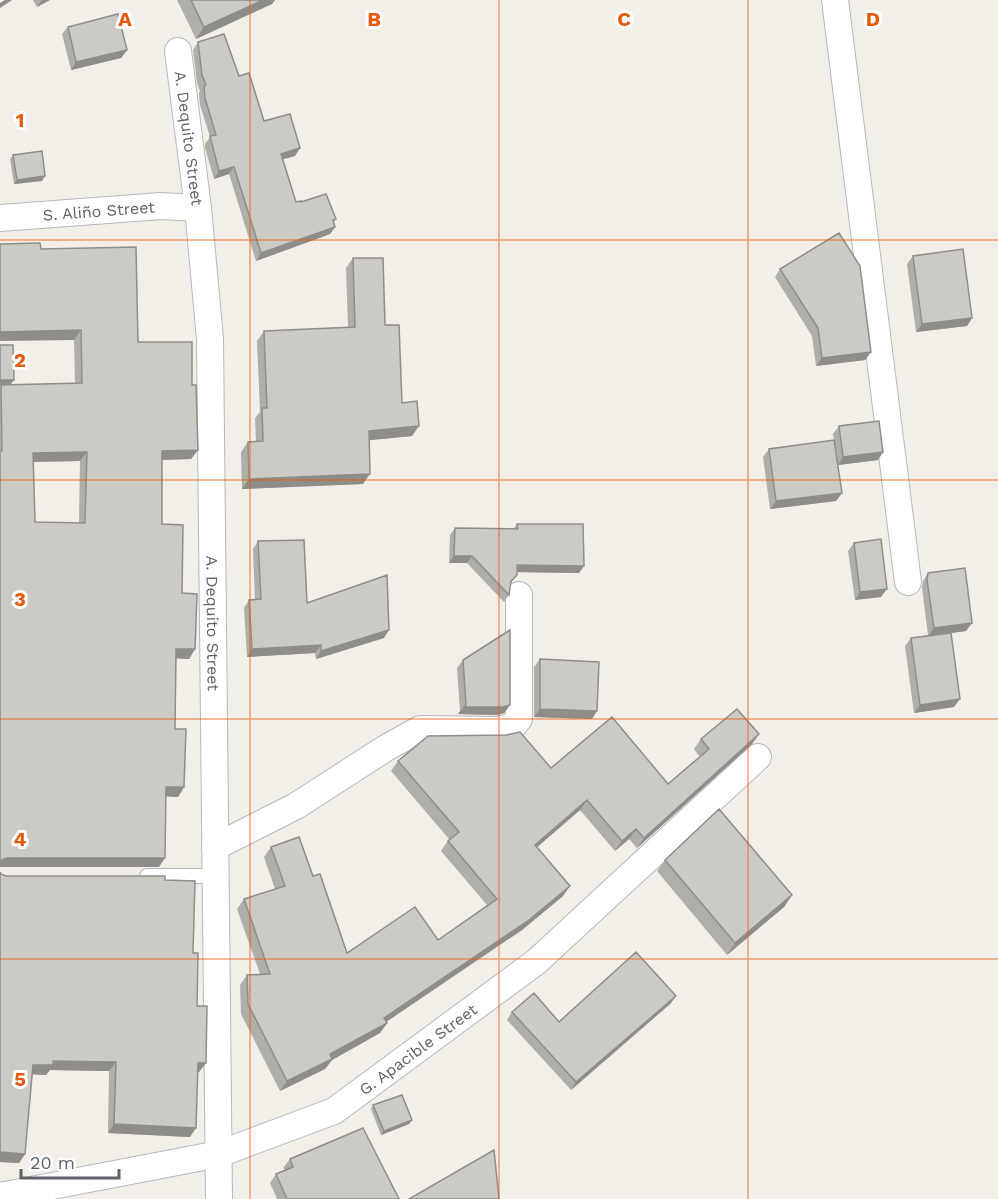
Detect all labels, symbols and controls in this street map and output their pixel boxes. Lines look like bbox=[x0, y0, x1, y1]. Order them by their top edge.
text: A bbox=[118, 7, 132, 31]
text: B bbox=[367, 7, 381, 31]
text: C bbox=[617, 7, 631, 31]
text: D bbox=[866, 7, 880, 31]
street label: A. Dequito Street bbox=[171, 70, 207, 207]
text: 1 bbox=[16, 108, 24, 132]
street label: S. Aliño Street bbox=[42, 197, 156, 224]
text: 2 bbox=[14, 348, 26, 372]
street label: A. Dequito Street bbox=[203, 555, 223, 691]
text: 3 bbox=[14, 587, 26, 611]
text: 4 bbox=[14, 827, 27, 851]
street label: G. Apacible Street bbox=[355, 999, 481, 1099]
text: 5 bbox=[14, 1067, 26, 1091]
scale bar bbox=[21, 1142, 118, 1180]
text: 20 m bbox=[30, 1152, 75, 1173]

